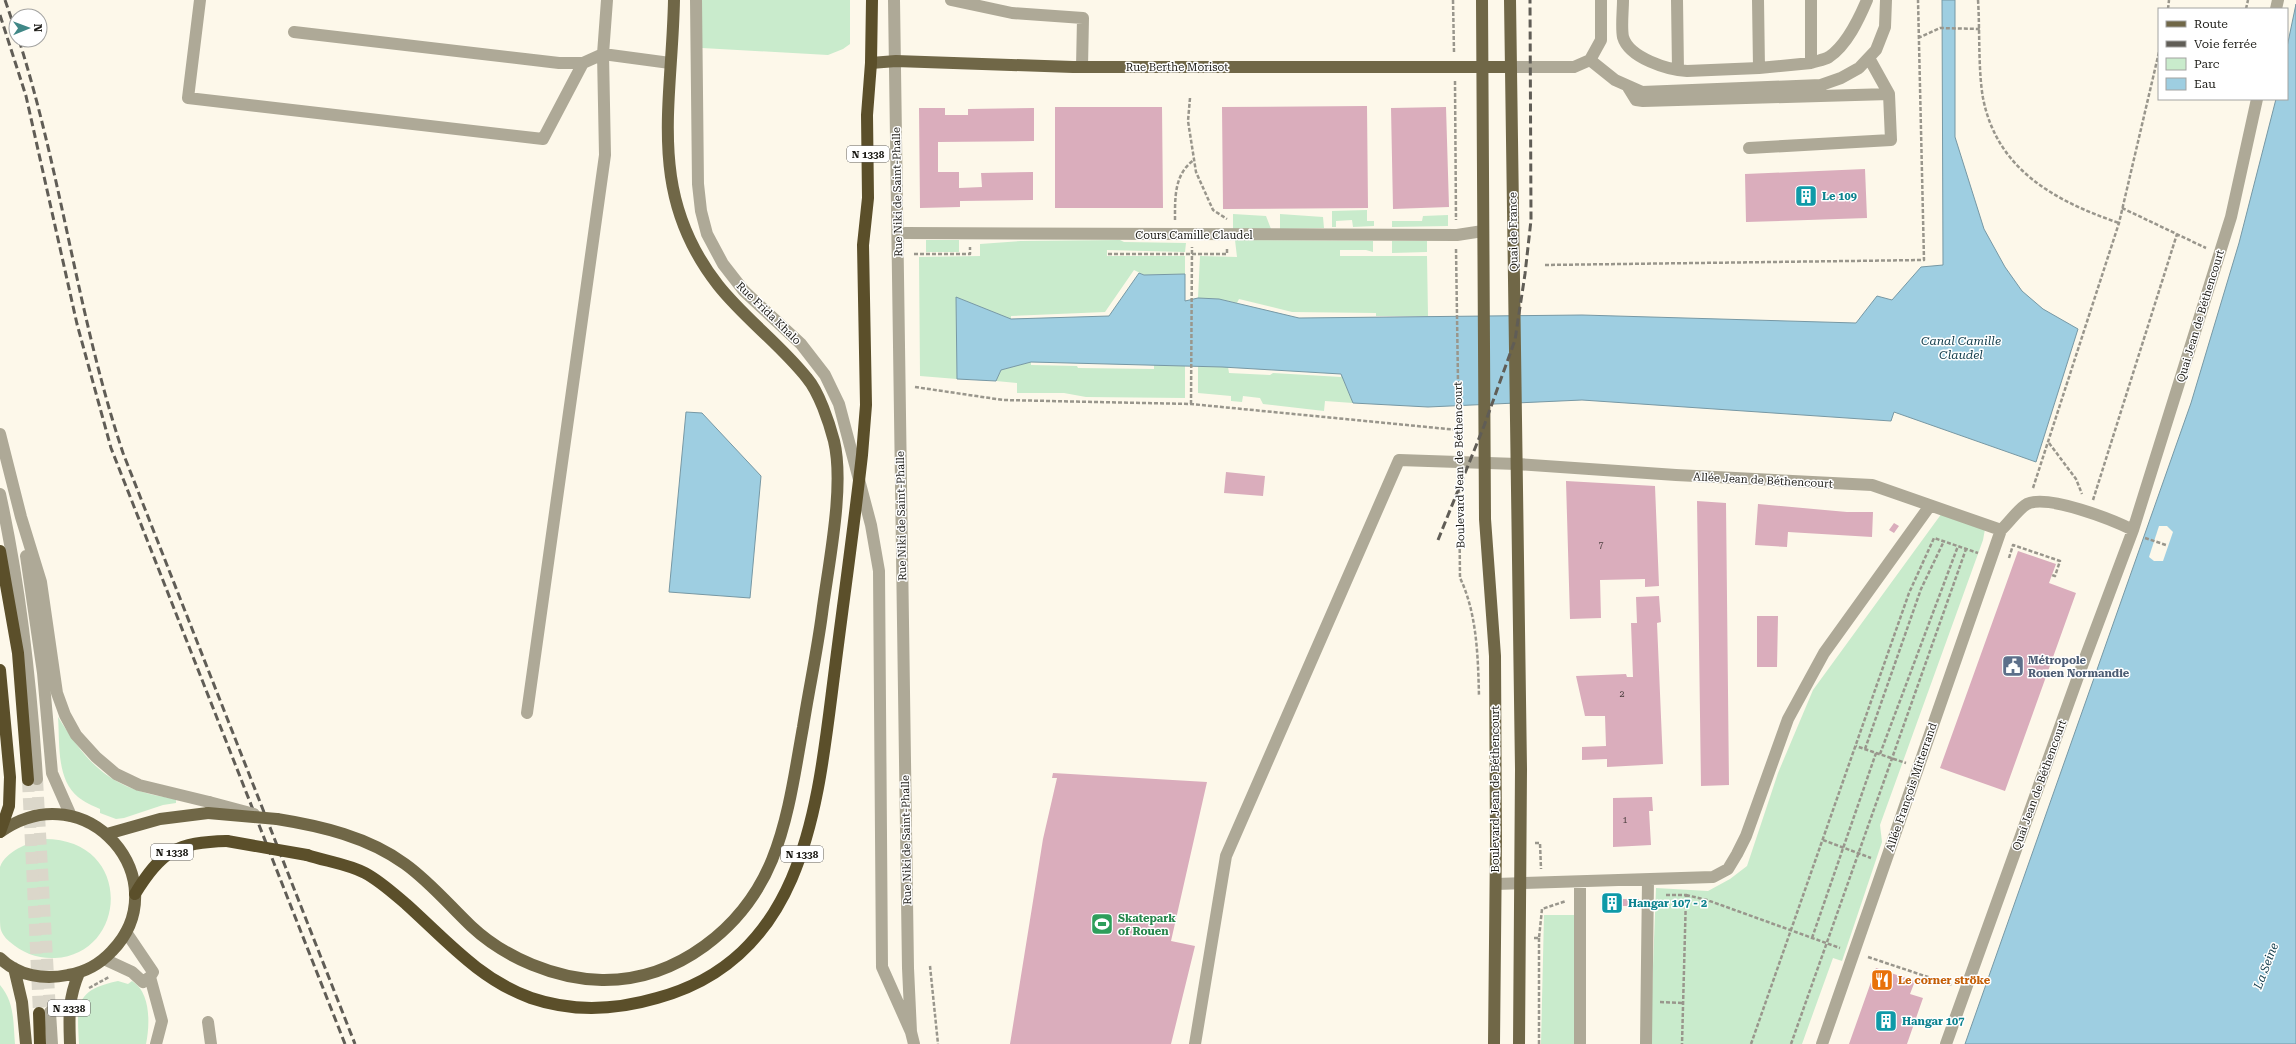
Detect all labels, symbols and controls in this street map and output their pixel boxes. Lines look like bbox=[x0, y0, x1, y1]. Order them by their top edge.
north arrow bbox=[8, 8, 48, 48]
legend bbox=[2158, 8, 2288, 100]
text: Route bbox=[2194, 17, 2228, 31]
text: N bbox=[31, 23, 44, 33]
text: Voie ferrée bbox=[2194, 37, 2257, 51]
text: Parc bbox=[2194, 57, 2220, 71]
street label: Rue Berthe Morisot bbox=[1126, 61, 1228, 74]
text: Eau bbox=[2194, 77, 2216, 91]
street label: Rue Niki de Saint-Phalle bbox=[890, 127, 905, 257]
road number: N 1338 bbox=[847, 146, 889, 162]
building icon: Le 109 bbox=[1793, 183, 1819, 209]
place label: Le 109 bbox=[1822, 190, 1857, 203]
street label: Quai de France bbox=[1506, 192, 1521, 272]
street label: Cours Camille Claudel bbox=[1135, 229, 1253, 242]
street label: Quai Jean de Béthencourt bbox=[2174, 248, 2227, 384]
street label: Rue Frida Khalo bbox=[734, 279, 804, 348]
water label: Canal Camille Claudel bbox=[1921, 334, 2001, 362]
street label: Boulevard Jean de Béthencourt bbox=[1452, 381, 1467, 549]
street label: Rue Niki de Saint-Phalle bbox=[894, 451, 909, 581]
street label: Allée Jean de Béthencourt bbox=[1693, 470, 1833, 491]
house number: 7 bbox=[1598, 540, 1604, 550]
public building icon: Métropole Rouen Normandie bbox=[2000, 653, 2026, 679]
place label: Métropole Rouen Normandie bbox=[2028, 654, 2130, 680]
house number: 2 bbox=[1619, 689, 1625, 699]
street label: Boulevard Jean de Béthencourt bbox=[1489, 706, 1502, 872]
street label: Quai Jean de Béthencourt bbox=[2010, 718, 2069, 852]
street label: Allée François Mitterrand bbox=[1883, 721, 1940, 853]
street label: Rue Niki de Saint-Phalle bbox=[899, 775, 914, 905]
house number: 1 bbox=[1622, 815, 1628, 825]
road number: N 1338 bbox=[151, 844, 193, 860]
road number: N 1338 bbox=[781, 846, 823, 862]
building icon: Hangar 107 - 2 bbox=[1599, 890, 1625, 916]
place label: Hangar 107 - 2 bbox=[1628, 897, 1707, 910]
sports icon: Skatepark of Rouen bbox=[1089, 911, 1115, 937]
place label: Skatepark of Rouen bbox=[1118, 912, 1176, 938]
water label: La Seine bbox=[2250, 941, 2281, 992]
restaurant icon: Le corner ströke bbox=[1869, 967, 1895, 993]
place label: Le corner ströke bbox=[1898, 974, 1991, 987]
road number: N 2338 bbox=[48, 1000, 90, 1016]
building icon: Hangar 107 bbox=[1873, 1008, 1899, 1034]
place label: Hangar 107 bbox=[1902, 1015, 1964, 1028]

